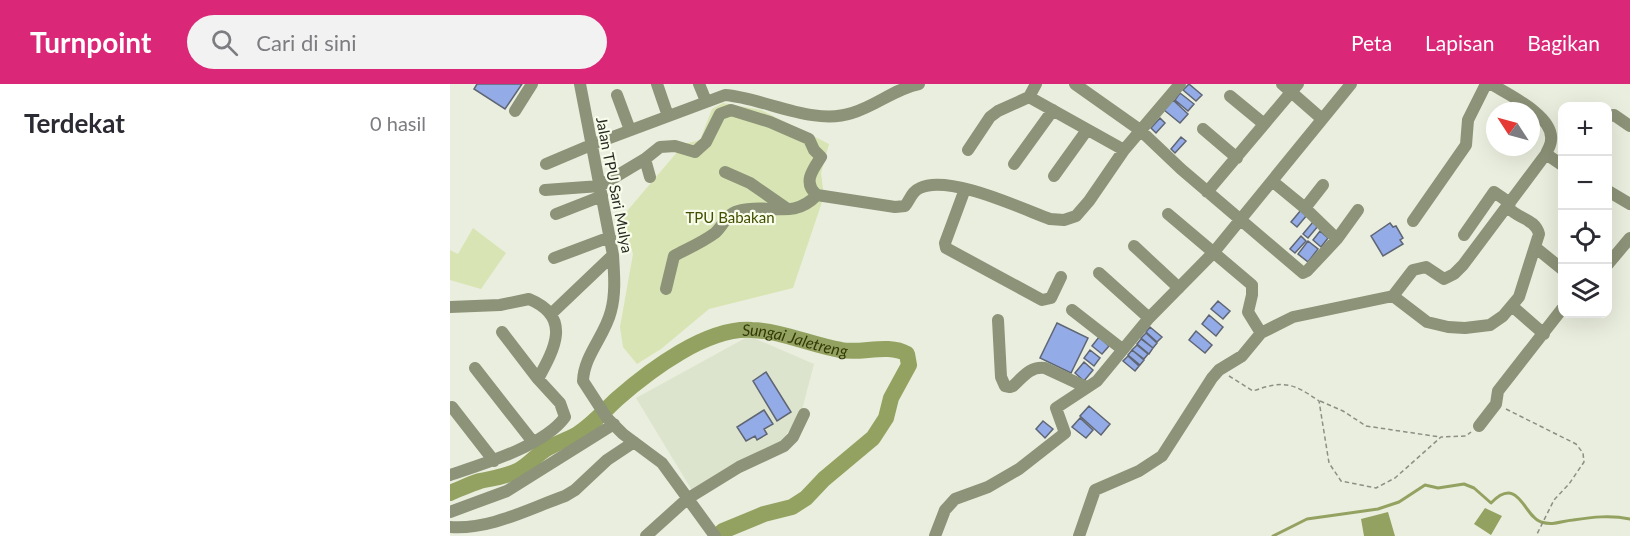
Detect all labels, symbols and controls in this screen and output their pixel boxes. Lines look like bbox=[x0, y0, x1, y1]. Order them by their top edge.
search box bbox=[187, 15, 607, 69]
text: Turnpoint bbox=[30, 25, 151, 59]
icon: search bbox=[208, 26, 241, 59]
text: Cari di sini bbox=[256, 29, 357, 56]
text: Peta bbox=[1351, 30, 1392, 55]
text: Lapisan bbox=[1425, 30, 1494, 55]
text: Bagikan bbox=[1527, 30, 1600, 55]
north arrow bbox=[1486, 102, 1540, 156]
map controls bbox=[1558, 102, 1612, 318]
button: + bbox=[1558, 102, 1612, 156]
text: Terdekat bbox=[24, 107, 125, 139]
text: 0 hasil bbox=[370, 111, 426, 135]
street label: Jalan TPU Sari Mulya bbox=[593, 115, 637, 254]
button: − bbox=[1558, 156, 1612, 210]
park label: TPU Babakan bbox=[685, 208, 775, 226]
button: locate bbox=[1558, 210, 1612, 264]
button: layers bbox=[1558, 264, 1612, 318]
water label: Sungai Jaletreng bbox=[742, 320, 849, 360]

